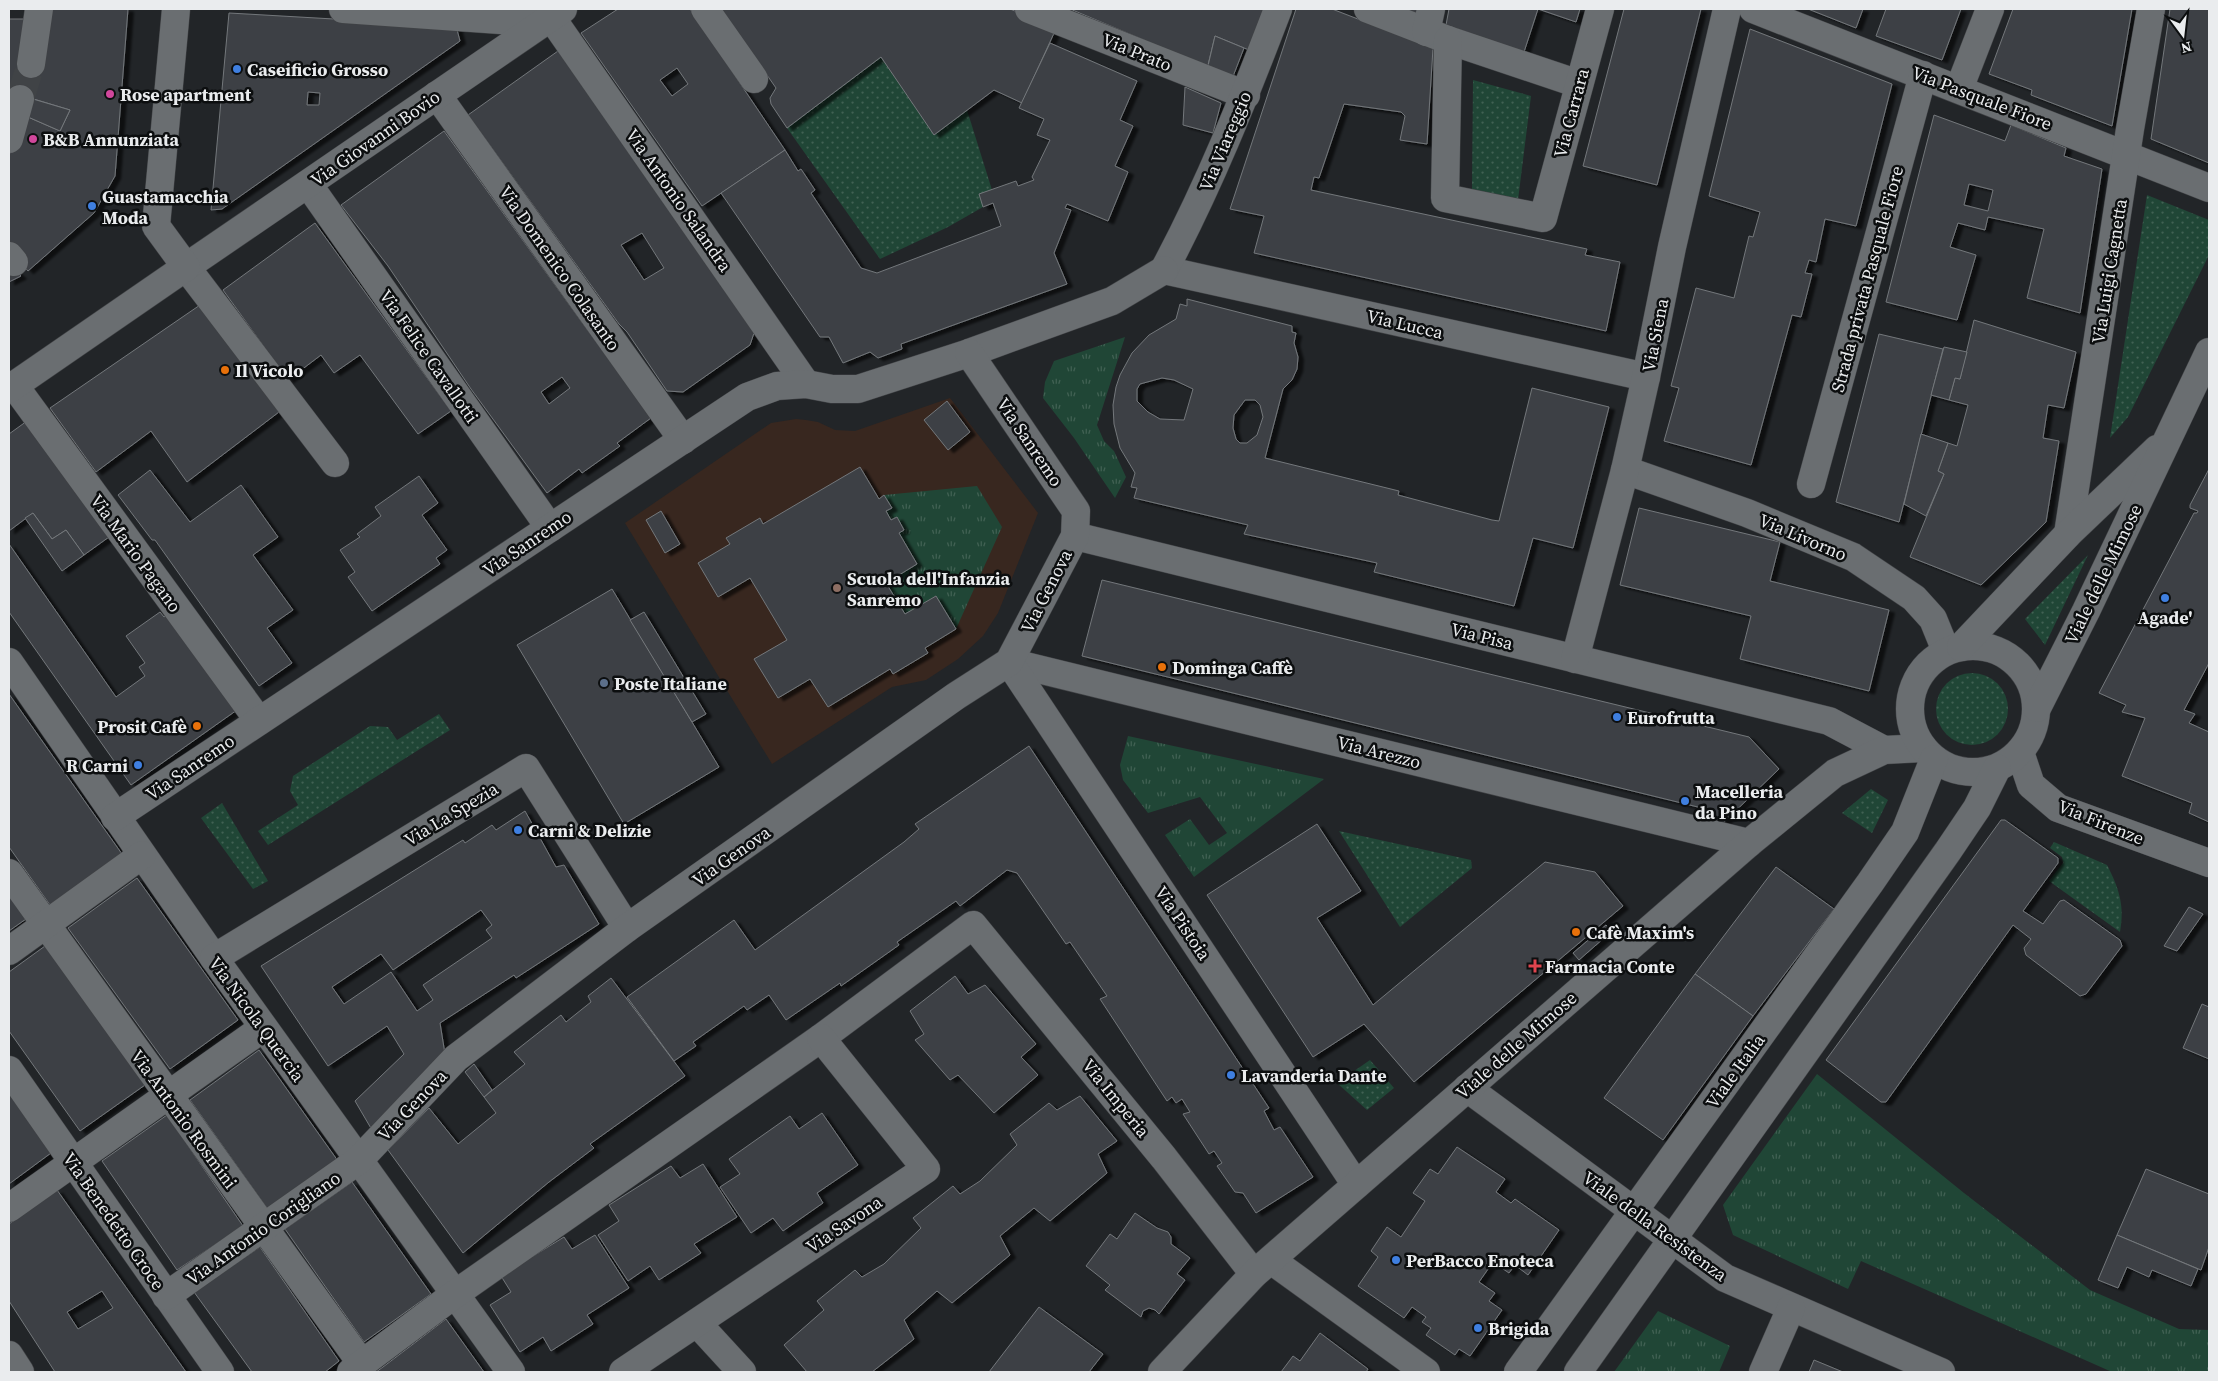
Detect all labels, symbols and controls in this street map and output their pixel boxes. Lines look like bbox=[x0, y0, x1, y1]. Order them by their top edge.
north arrow bbox=[2158, 10, 2208, 60]
street label: Via Prato bbox=[1098, 27, 1176, 77]
text: N bbox=[2179, 37, 2194, 59]
place label: Caseificio Grosso bbox=[247, 57, 388, 82]
street label: Via Pasquale Fiore bbox=[1908, 60, 2056, 136]
marker: Caseificio Grosso bbox=[231, 63, 243, 75]
street label: Via Carrara bbox=[1547, 65, 1595, 160]
place label: Rose apartment bbox=[120, 82, 252, 107]
street label: Via Giovanni Bovio bbox=[305, 84, 445, 192]
street label: Via Viareggio bbox=[1193, 87, 1257, 195]
marker: Rose apartment bbox=[104, 88, 116, 100]
street label: Via Antonio Salandra bbox=[620, 123, 738, 277]
place label: B&B Annunziata bbox=[43, 127, 180, 152]
marker: B&B Annunziata bbox=[27, 133, 39, 145]
street label: Strada privata Pasquale Fiore bbox=[1825, 163, 1909, 395]
street label: Via Domenico Colasanto bbox=[493, 180, 627, 356]
place label: Guastamacchia Moda bbox=[102, 184, 229, 230]
street label: Via Luigi Cagnetta bbox=[2085, 196, 2133, 345]
marker: Guastamacchia Moda bbox=[86, 200, 98, 212]
street label: Via Felice Cavallotti bbox=[374, 284, 484, 428]
street label: Via Siena bbox=[1636, 295, 1675, 374]
street label: Via Lucca bbox=[1364, 303, 1446, 345]
place label: Il Vicolo bbox=[235, 358, 303, 383]
marker: Il Vicolo bbox=[219, 364, 231, 376]
street label: Via Sanremo bbox=[991, 393, 1069, 491]
street label: Via Mario Pagano bbox=[85, 489, 188, 617]
street label: Viale delle Mimose bbox=[2058, 500, 2148, 648]
street label: Via Sanremo bbox=[478, 504, 576, 582]
street label: Via Livorno bbox=[1755, 507, 1851, 567]
street label: Via Genova bbox=[1014, 544, 1078, 637]
place label: Scuola dell'Infanzia Sanremo bbox=[847, 566, 1010, 612]
marker: Scuola dell'Infanzia Sanremo bbox=[831, 582, 843, 594]
marker: Agade' bbox=[2159, 592, 2171, 604]
place label: Agade' bbox=[2138, 605, 2192, 630]
street label: Via Pisa bbox=[1448, 616, 1517, 656]
place label: Dominga Caffè bbox=[1172, 655, 1293, 680]
marker: Dominga Caffè bbox=[1156, 661, 1168, 673]
place label: Poste Italiane bbox=[614, 671, 727, 696]
marker: Poste Italiane bbox=[598, 677, 610, 689]
place label: Eurofrutta bbox=[1627, 705, 1715, 730]
marker: Eurofrutta bbox=[1611, 711, 1623, 723]
place label: Prosit Cafè bbox=[97, 714, 187, 739]
marker: Prosit Cafè bbox=[191, 720, 203, 732]
street label: Via Sanremo bbox=[141, 728, 239, 806]
street label: Via Arezzo bbox=[1335, 730, 1423, 774]
place label: R Carni bbox=[66, 753, 128, 778]
marker: R Carni bbox=[132, 759, 144, 771]
street label: Via La Spezia bbox=[399, 776, 504, 852]
place label: Macelleria da Pino bbox=[1695, 779, 1784, 825]
street label: Via Firenze bbox=[2054, 793, 2148, 851]
marker: Macelleria da Pino bbox=[1679, 795, 1691, 807]
place label: Carni & Delizie bbox=[528, 818, 651, 843]
street label: Via Genova bbox=[687, 819, 776, 892]
marker: Carni & Delizie bbox=[512, 824, 524, 836]
street label: Via Pistoia bbox=[1149, 881, 1217, 966]
place label: Cafè Maxim's bbox=[1586, 920, 1694, 945]
marker: Cafè Maxim's bbox=[1570, 926, 1582, 938]
street label: Via Nicola Quercia bbox=[203, 951, 311, 1087]
place label: Farmacia Conte bbox=[1545, 954, 1675, 979]
marker: Farmacia Conte bbox=[1529, 960, 1541, 972]
street label: Viale delle Mimose bbox=[1450, 985, 1582, 1105]
street label: Viale Italia bbox=[1700, 1028, 1771, 1113]
street label: Via Antonio Rosmini bbox=[125, 1044, 243, 1194]
street label: Via Imperia bbox=[1076, 1053, 1156, 1143]
street label: Via Genova bbox=[372, 1063, 453, 1146]
place label: Lavanderia Dante bbox=[1241, 1063, 1387, 1088]
marker: Lavanderia Dante bbox=[1225, 1069, 1237, 1081]
street label: Via Benedetto Croce bbox=[57, 1147, 171, 1295]
street label: Via Antonio Corigliano bbox=[181, 1165, 345, 1291]
street label: Viale della Resistenza bbox=[1578, 1165, 1733, 1287]
street label: Via Savona bbox=[801, 1189, 888, 1259]
place label: PerBacco Enoteca bbox=[1406, 1248, 1554, 1273]
marker: PerBacco Enoteca bbox=[1390, 1254, 1402, 1266]
place label: Brigida bbox=[1488, 1316, 1550, 1341]
marker: Brigida bbox=[1472, 1322, 1484, 1334]

